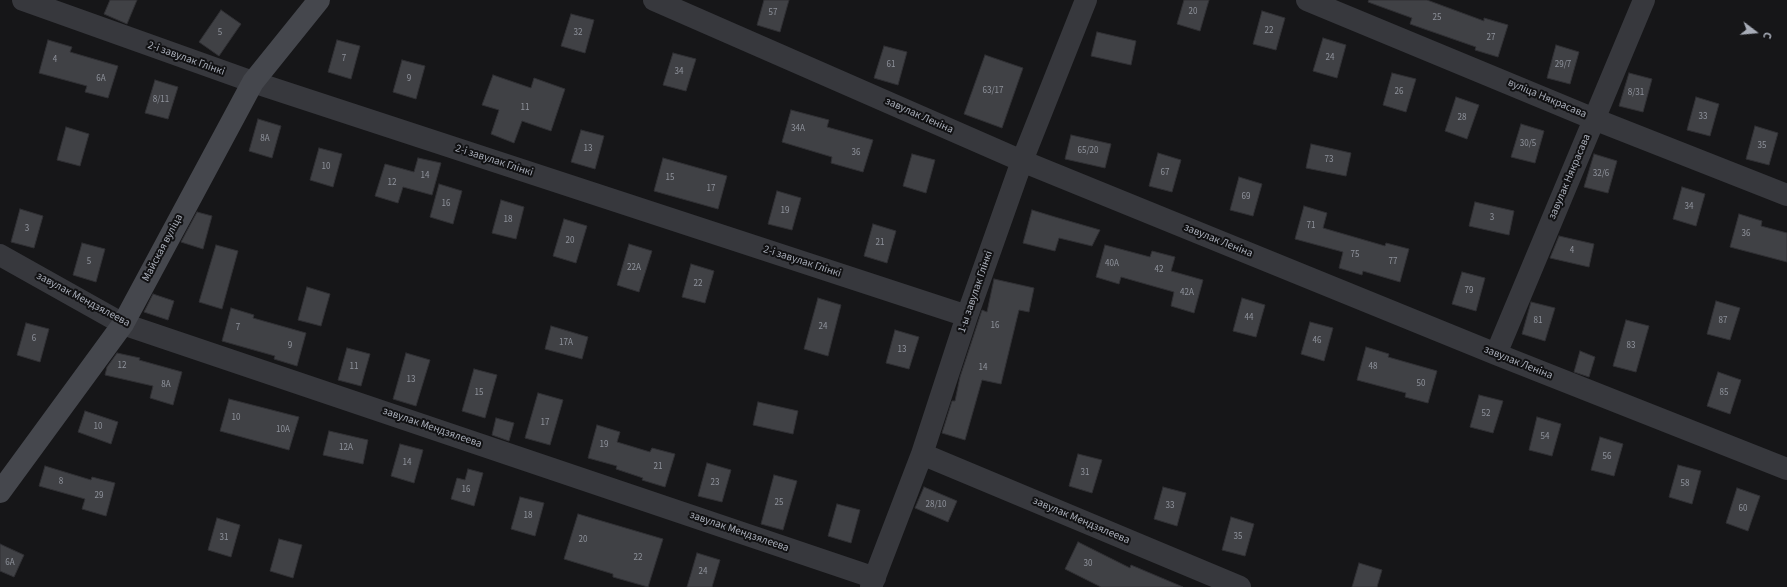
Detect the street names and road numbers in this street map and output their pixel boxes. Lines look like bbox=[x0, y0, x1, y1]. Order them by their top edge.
street label: 2-і завулак Глінкі bbox=[146, 39, 226, 79]
street label: вуліца Някрасава bbox=[1506, 76, 1588, 122]
street label: завулак Леніна bbox=[883, 95, 955, 137]
street label: завулак Някрасава bbox=[1546, 132, 1594, 222]
street label: 2-і завулак Глінкі bbox=[453, 142, 535, 180]
street label: Майская вуліца bbox=[140, 212, 186, 284]
street label: завулак Леніна bbox=[1182, 221, 1254, 261]
street label: 2-і завулак Глінкі bbox=[761, 243, 843, 281]
street label: 1-ы завулак Глінкі bbox=[956, 249, 996, 335]
street label: завулак Мендзялеева bbox=[34, 270, 132, 330]
street label: завулак Леніна bbox=[1482, 343, 1554, 383]
street label: завулак Мендзялеева bbox=[381, 405, 483, 451]
street label: завулак Мендзялеева bbox=[1030, 495, 1132, 547]
street label: завулак Мендзялеева bbox=[688, 509, 790, 555]

